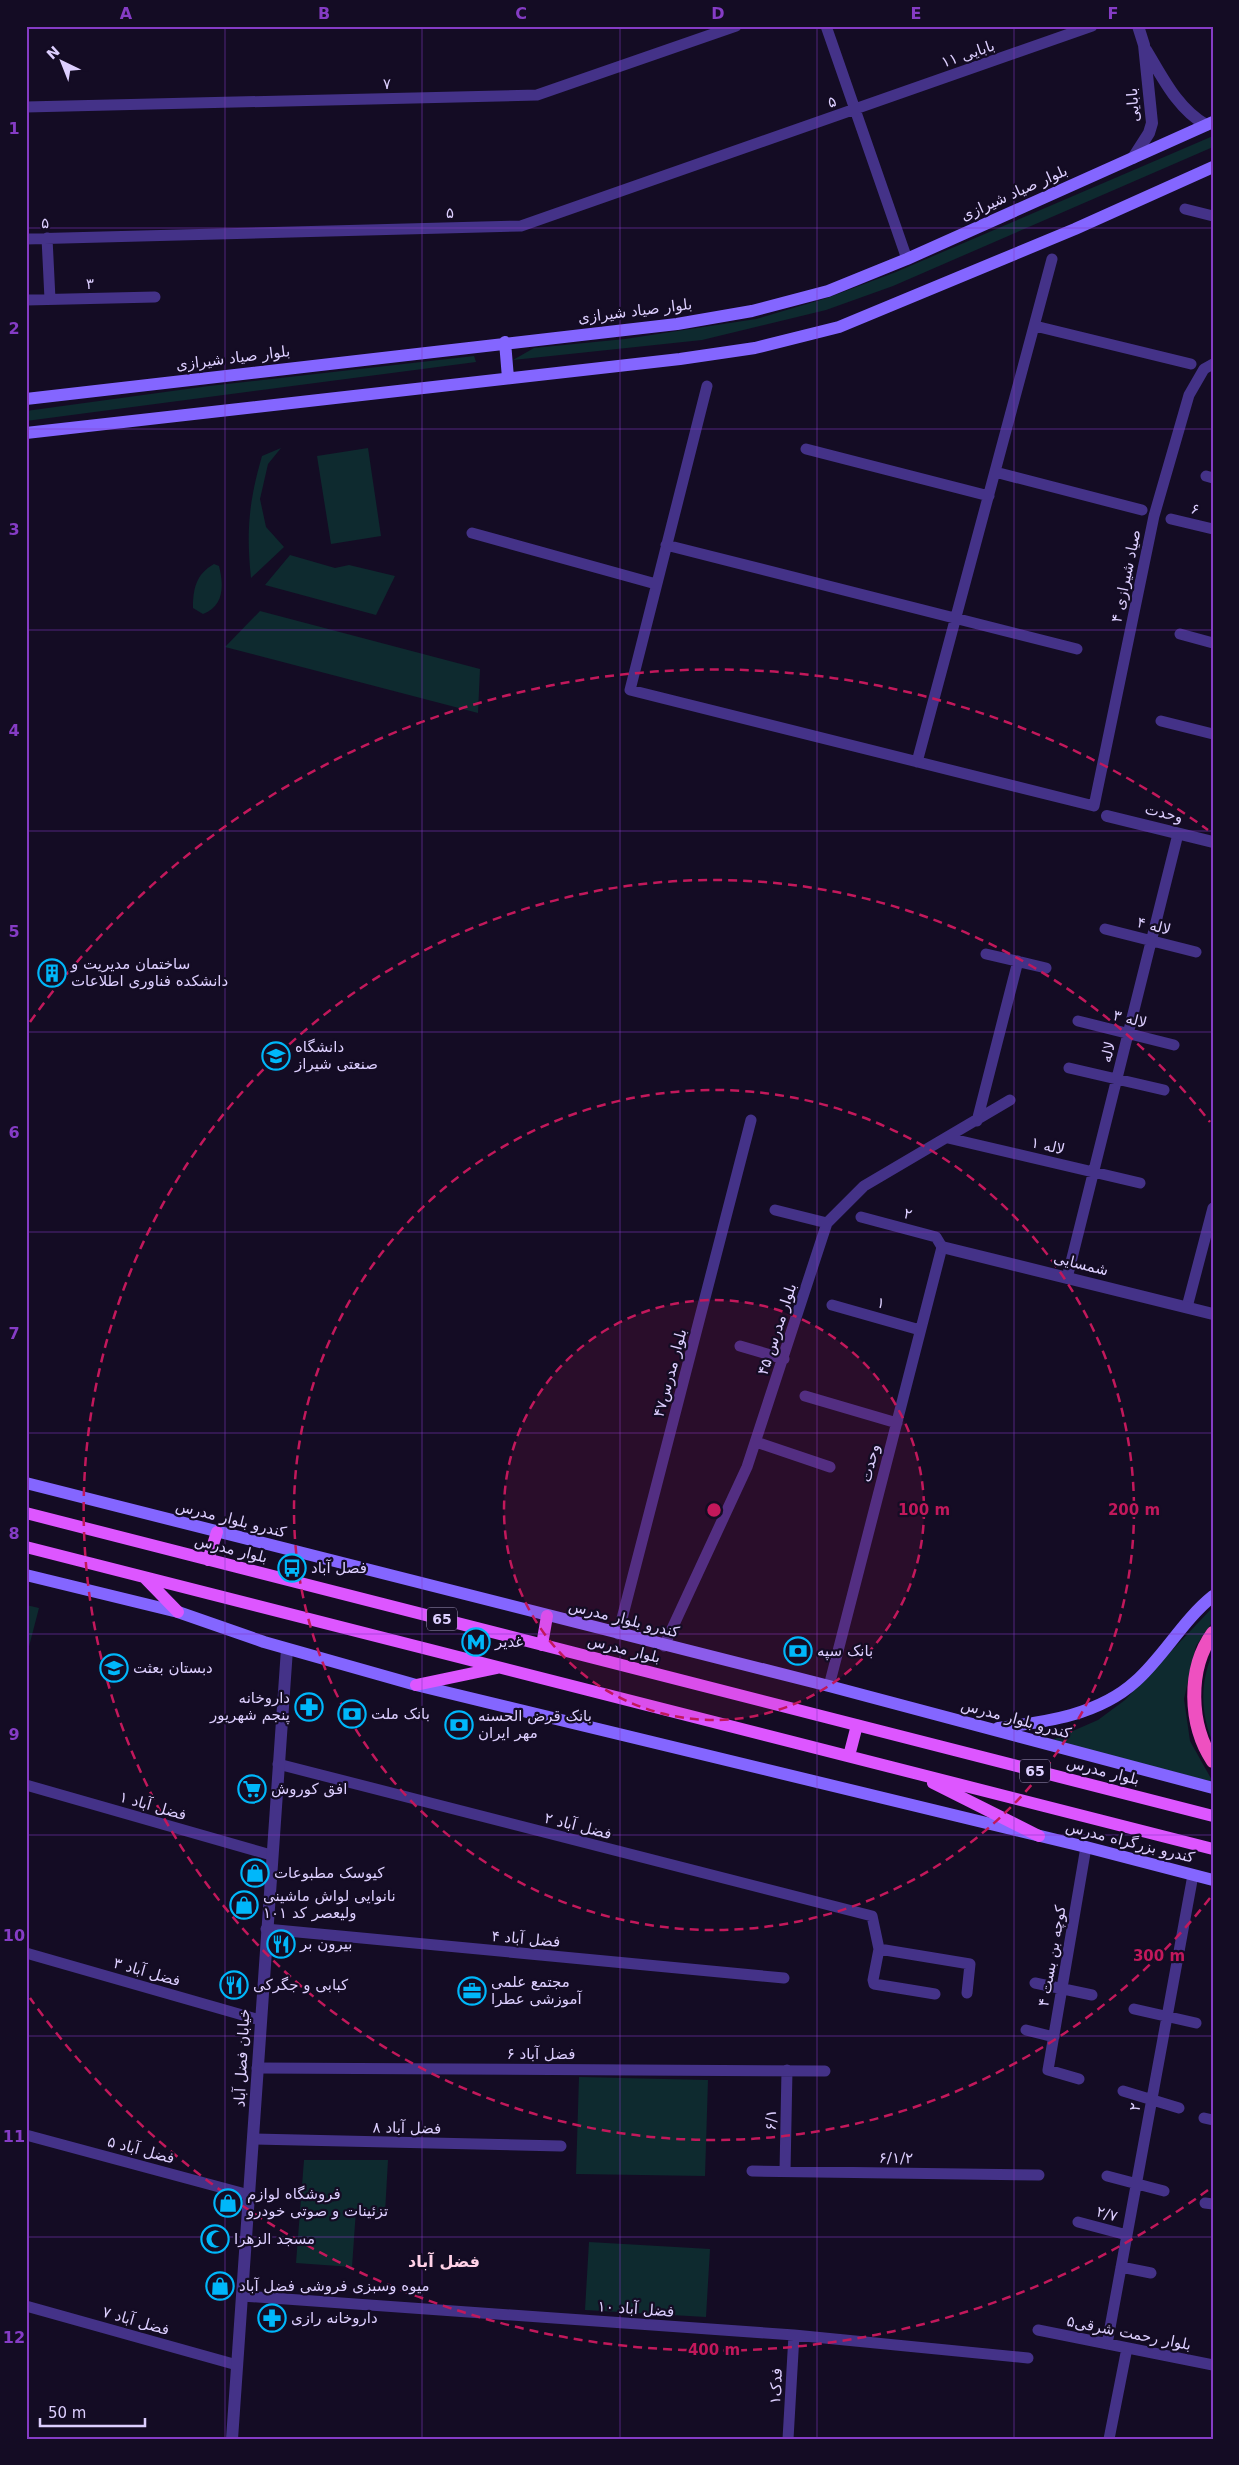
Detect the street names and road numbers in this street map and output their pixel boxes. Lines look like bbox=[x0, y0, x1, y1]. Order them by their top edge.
street label: بابایی ۱۱ bbox=[939, 37, 997, 71]
street label: ۷ bbox=[383, 75, 391, 93]
street label: بابایی bbox=[1123, 87, 1143, 123]
street label: ۵ bbox=[825, 92, 839, 112]
street label: بلوار صیاد شیرازی bbox=[958, 161, 1070, 225]
street label: ۵ bbox=[446, 204, 454, 222]
street label: ۵ bbox=[41, 214, 49, 232]
street label: ۳ bbox=[86, 275, 94, 293]
street label: بلوار صیاد شیرازی bbox=[577, 295, 693, 327]
street label: بلوار صیاد شیرازی bbox=[175, 342, 291, 374]
street label: ۶ bbox=[1189, 499, 1201, 519]
street label: صیاد شیرازی ۴ bbox=[1107, 528, 1145, 624]
street label: وحدت bbox=[1143, 800, 1185, 826]
street label: لاله ۴ bbox=[1135, 913, 1173, 939]
street label: لاله ۳ bbox=[1111, 1006, 1149, 1032]
street label: لاله bbox=[1097, 1040, 1119, 1064]
street label: لاله ۱ bbox=[1029, 1133, 1067, 1159]
street label: ۲ bbox=[902, 1204, 914, 1224]
street label: شمسایی bbox=[1052, 1249, 1110, 1279]
street label: ۴۵ بلوار مدرس bbox=[754, 1281, 800, 1377]
street label: ۱ bbox=[875, 1293, 887, 1313]
street label: بلوار مدرس۴۷ bbox=[650, 1327, 690, 1419]
street label: وحدت bbox=[857, 1442, 883, 1484]
street label: کندرو بلوار مدرس bbox=[174, 1497, 289, 1542]
street label: بلوار مدرس bbox=[193, 1531, 269, 1567]
street label: کندرو بلوار مدرس bbox=[567, 1597, 682, 1642]
road number: 65 bbox=[427, 1608, 457, 1630]
street label: بلوار مدرس bbox=[586, 1631, 662, 1667]
street label: کندرو بلوار مدرس bbox=[959, 1696, 1074, 1743]
street label: بلوار مدرس bbox=[1065, 1753, 1141, 1789]
road number: 65 bbox=[1020, 1760, 1050, 1782]
street label: فضل آباد ۱ bbox=[117, 1788, 189, 1824]
street label: فضل آباد ۲ bbox=[542, 1809, 614, 1843]
street label: کندرو بزرگراه مدرس bbox=[1064, 1817, 1197, 1867]
street label: کوچه بن بست ۴ bbox=[1034, 1903, 1070, 2008]
street label: فضل آباد ۴ bbox=[491, 1927, 561, 1951]
street label: فضل آباد ۳ bbox=[111, 1954, 183, 1990]
street label: خیابان فضل آباد bbox=[230, 2008, 254, 2108]
street label: فضل آباد ۶ bbox=[507, 2045, 575, 2063]
street label: ۲ bbox=[1125, 2101, 1145, 2113]
street label: ۶/۱ bbox=[762, 2109, 780, 2131]
street label: فضل آباد ۸ bbox=[372, 2118, 442, 2138]
street label: فضل آباد ۵ bbox=[105, 2132, 177, 2168]
street label: ۶/۱/۲ bbox=[879, 2149, 913, 2167]
street label: ۲/۷ bbox=[1094, 2203, 1120, 2225]
street label: فضل آباد ۱۰ bbox=[597, 2297, 675, 2321]
street label: فضل آباد ۷ bbox=[100, 2303, 172, 2339]
street label: ۵بلوار رحمت شرقی bbox=[1065, 2312, 1193, 2354]
street label: فدک۱ bbox=[766, 2367, 786, 2405]

